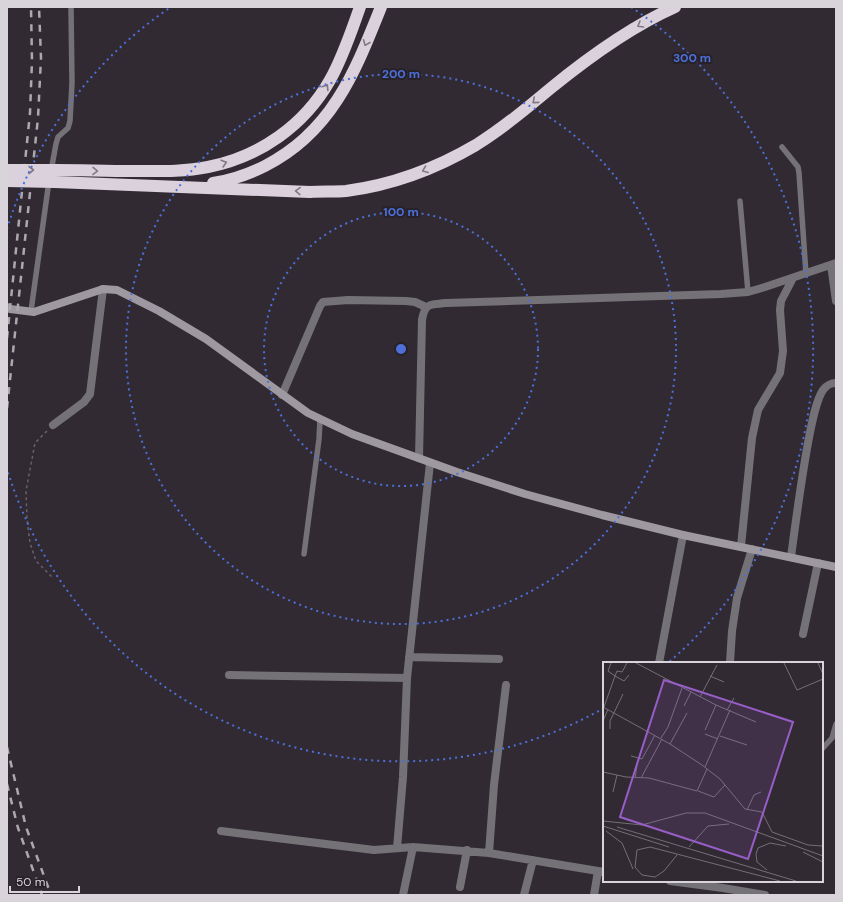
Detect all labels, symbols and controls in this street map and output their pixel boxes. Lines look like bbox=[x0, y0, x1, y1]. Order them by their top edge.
one-way arrow bbox=[637, 21, 644, 28]
one-way arrow bbox=[363, 40, 371, 47]
text: 300 m bbox=[673, 50, 711, 66]
text: 200 m bbox=[382, 66, 420, 82]
one-way arrow bbox=[321, 84, 328, 91]
one-way arrow bbox=[532, 97, 540, 104]
one-way arrow bbox=[220, 159, 227, 168]
one-way arrow bbox=[422, 165, 429, 173]
one-way arrow bbox=[28, 166, 34, 174]
one-way arrow bbox=[92, 167, 98, 175]
one-way arrow bbox=[295, 187, 301, 195]
text: 100 m bbox=[383, 204, 419, 220]
centre of rings bbox=[394, 342, 408, 356]
inset map bbox=[603, 662, 823, 882]
scale bar bbox=[10, 868, 79, 894]
text: 50 m bbox=[16, 874, 45, 890]

